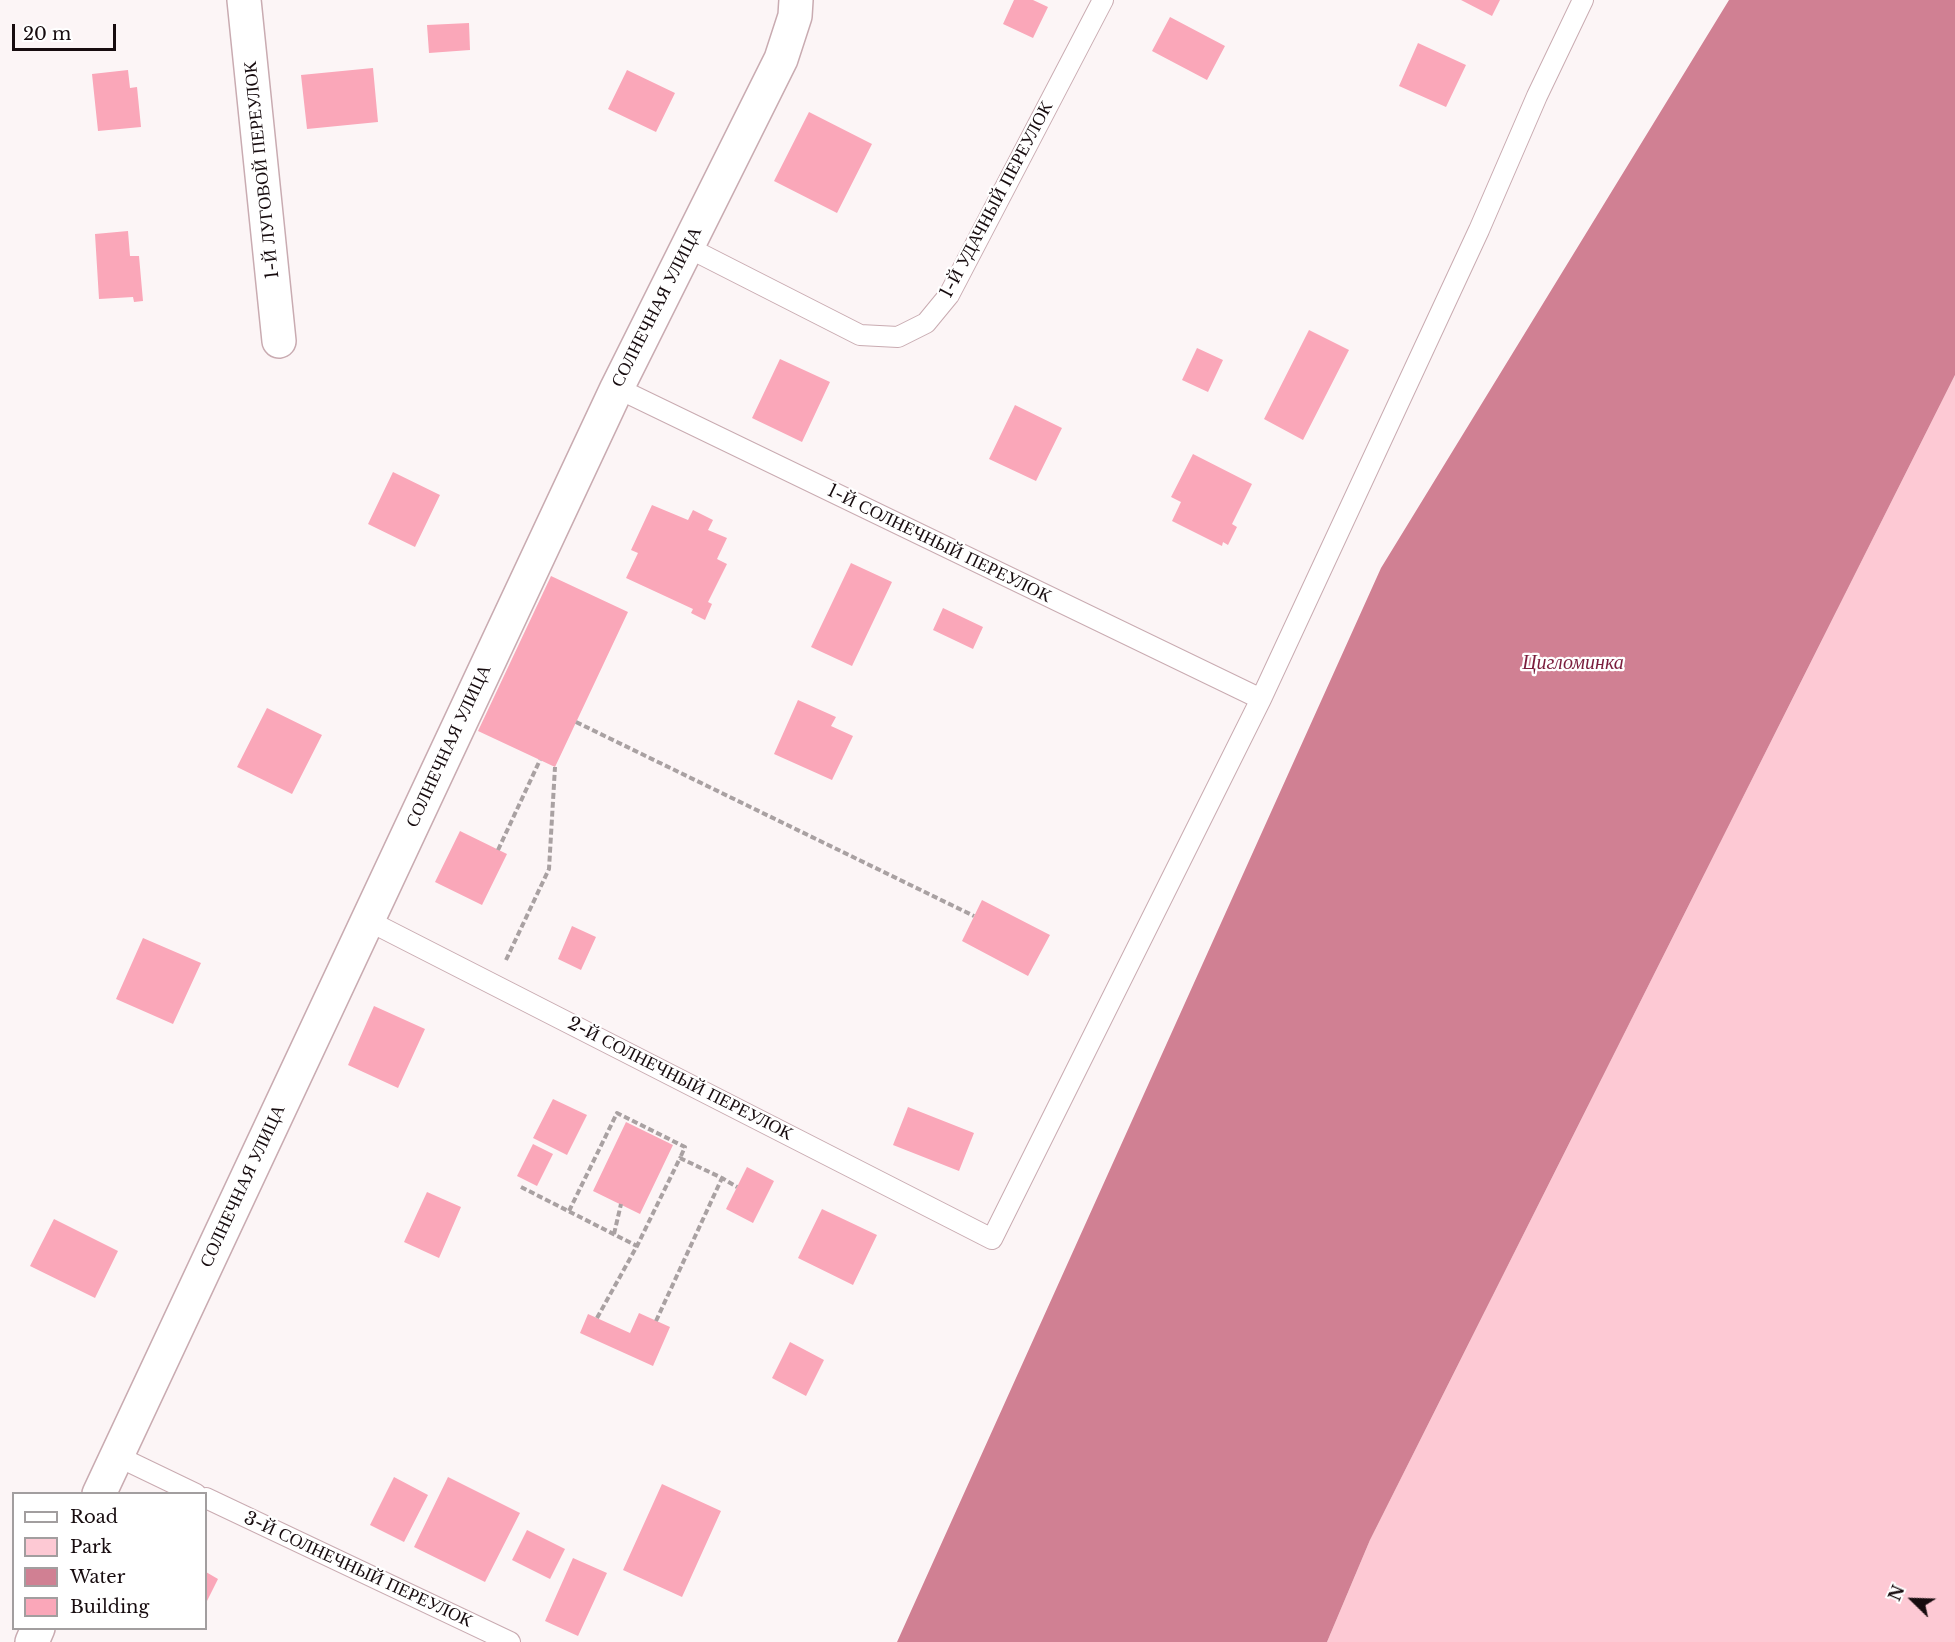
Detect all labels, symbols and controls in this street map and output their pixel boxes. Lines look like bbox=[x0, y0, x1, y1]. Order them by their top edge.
scale bar bbox=[15, 12, 118, 50]
text: 20 m bbox=[23, 23, 71, 45]
street label: 1-Й ЛУГОВОЙ ПЕРЕУЛОК bbox=[240, 60, 284, 280]
street label: 1-Й УДАЧНЫЙ ПЕРЕУЛОК bbox=[936, 98, 1058, 302]
street label: СОЛНЕЧНАЯ УЛИЦА bbox=[607, 223, 707, 391]
street label: 1-Й СОЛНЕЧНЫЙ ПЕРЕУЛОК bbox=[824, 480, 1054, 608]
water label: Цигломинка bbox=[1522, 651, 1624, 675]
street label: СОЛНЕЧНАЯ УЛИЦА bbox=[402, 661, 496, 831]
street label: 2-Й СОЛНЕЧНЫЙ ПЕРЕУЛОК bbox=[564, 1013, 796, 1145]
street label: СОЛНЕЧНАЯ УЛИЦА bbox=[196, 1101, 290, 1271]
legend bbox=[12, 1492, 207, 1630]
text: Road bbox=[70, 1506, 118, 1528]
street label: 3-Й СОЛНЕЧНЫЙ ПЕРЕУЛОК bbox=[240, 1508, 476, 1632]
text: Park bbox=[70, 1536, 112, 1558]
text: Water bbox=[70, 1566, 125, 1588]
north arrow bbox=[1883, 1570, 1943, 1630]
text: N bbox=[1884, 1582, 1909, 1604]
text: Building bbox=[70, 1596, 149, 1618]

